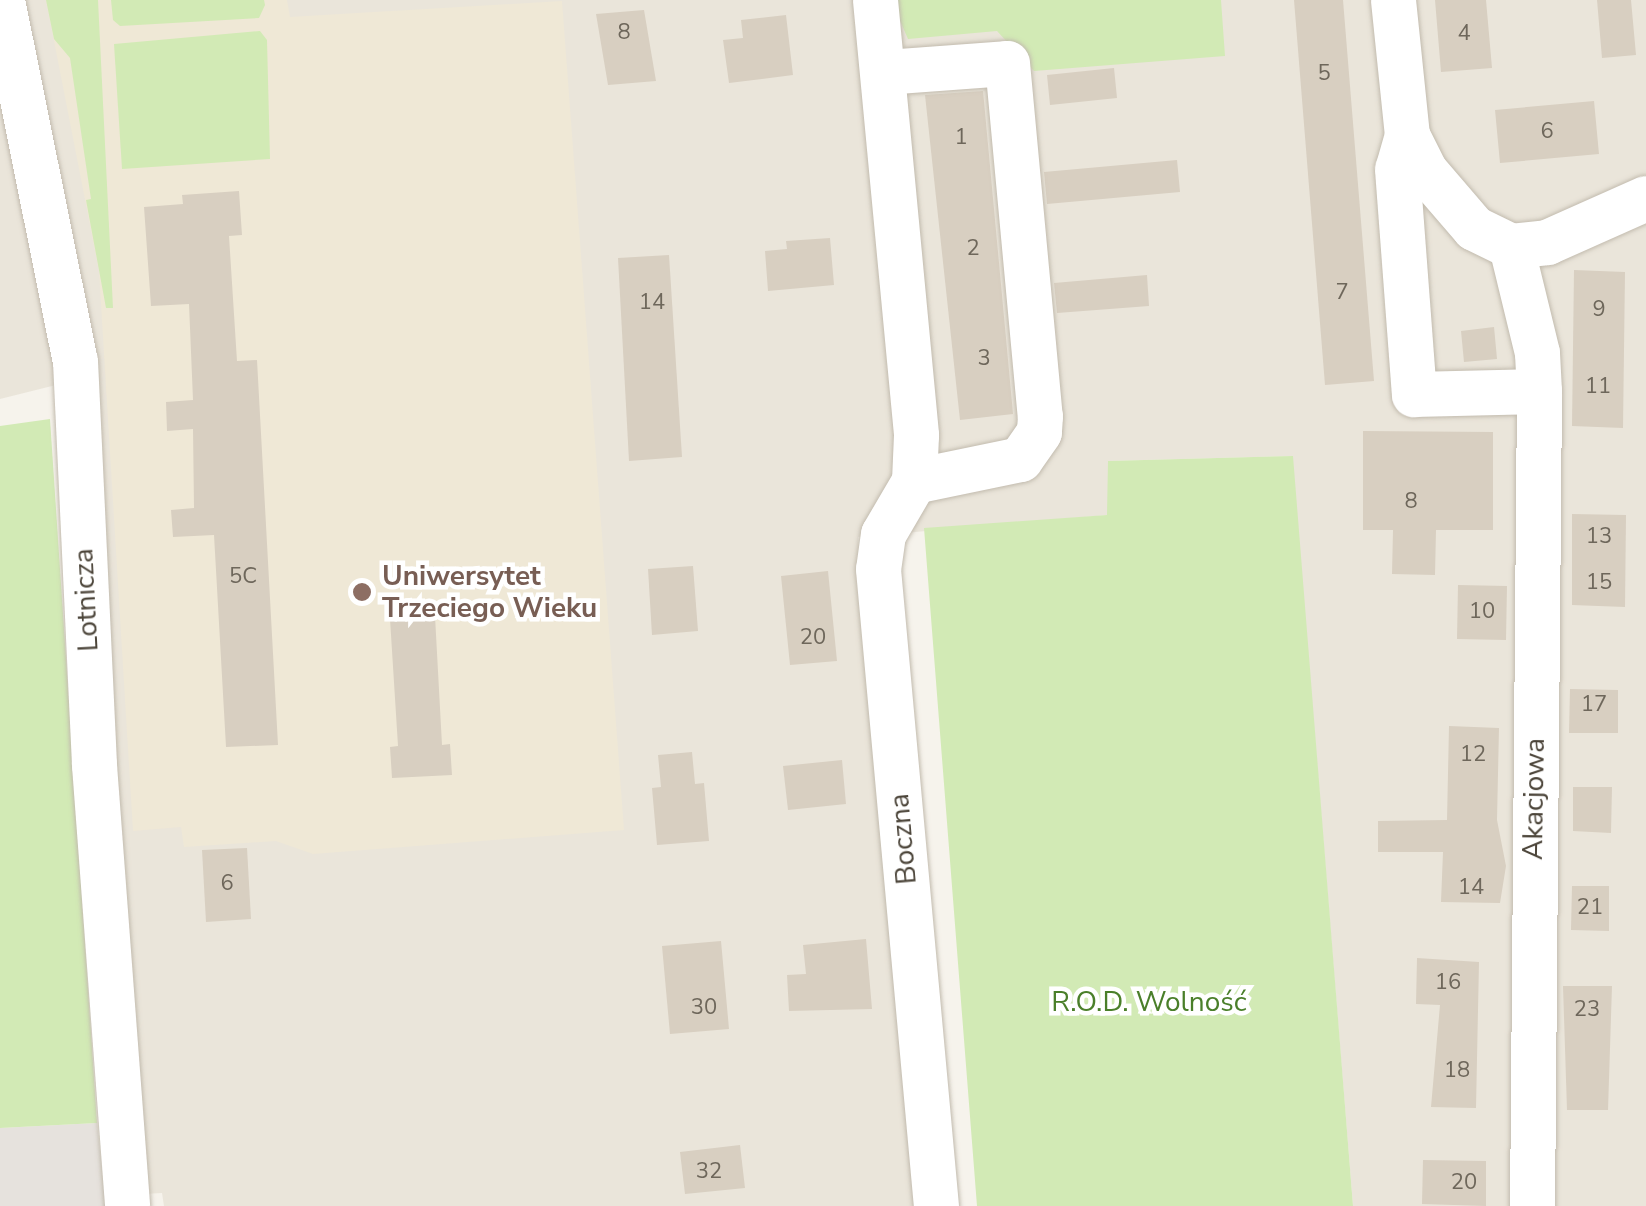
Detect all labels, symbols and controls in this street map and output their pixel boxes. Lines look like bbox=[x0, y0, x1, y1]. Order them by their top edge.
house number: 8 bbox=[617, 20, 631, 46]
house number: 4 bbox=[1457, 21, 1471, 47]
house number: 5 bbox=[1317, 61, 1331, 87]
house number: 6 bbox=[1540, 119, 1554, 145]
house number: 1 bbox=[954, 125, 968, 151]
house number: 2 bbox=[966, 236, 980, 262]
house number: 7 bbox=[1335, 280, 1349, 306]
house number: 14 bbox=[639, 290, 665, 316]
house number: 9 bbox=[1592, 297, 1606, 323]
house number: 3 bbox=[977, 346, 991, 372]
house number: 11 bbox=[1585, 374, 1611, 400]
house number: 8 bbox=[1404, 489, 1418, 515]
house number: 13 bbox=[1586, 524, 1612, 550]
street label: Lotnicza bbox=[67, 548, 105, 652]
place label: Uniwersytet Trzeciego Wieku bbox=[382, 559, 597, 625]
house number: 5C bbox=[229, 564, 257, 590]
house number: 15 bbox=[1586, 570, 1612, 596]
marker: Uniwersytet Trzeciego Wieku bbox=[351, 581, 373, 603]
house number: 10 bbox=[1469, 599, 1495, 625]
house number: 20 bbox=[800, 625, 826, 651]
house number: 17 bbox=[1581, 692, 1607, 718]
street label: Akacjowa bbox=[1516, 738, 1552, 860]
house number: 12 bbox=[1460, 742, 1486, 768]
street label: Boczna bbox=[882, 792, 924, 886]
house number: 6 bbox=[220, 871, 234, 897]
house number: 14 bbox=[1458, 875, 1484, 901]
house number: 21 bbox=[1577, 895, 1603, 921]
house number: 16 bbox=[1435, 970, 1461, 996]
park label: R.O.D. Wolność bbox=[1051, 985, 1247, 1019]
house number: 30 bbox=[691, 995, 717, 1021]
house number: 23 bbox=[1574, 997, 1600, 1023]
house number: 18 bbox=[1444, 1058, 1470, 1084]
house number: 32 bbox=[696, 1159, 722, 1185]
house number: 20 bbox=[1451, 1170, 1477, 1196]

